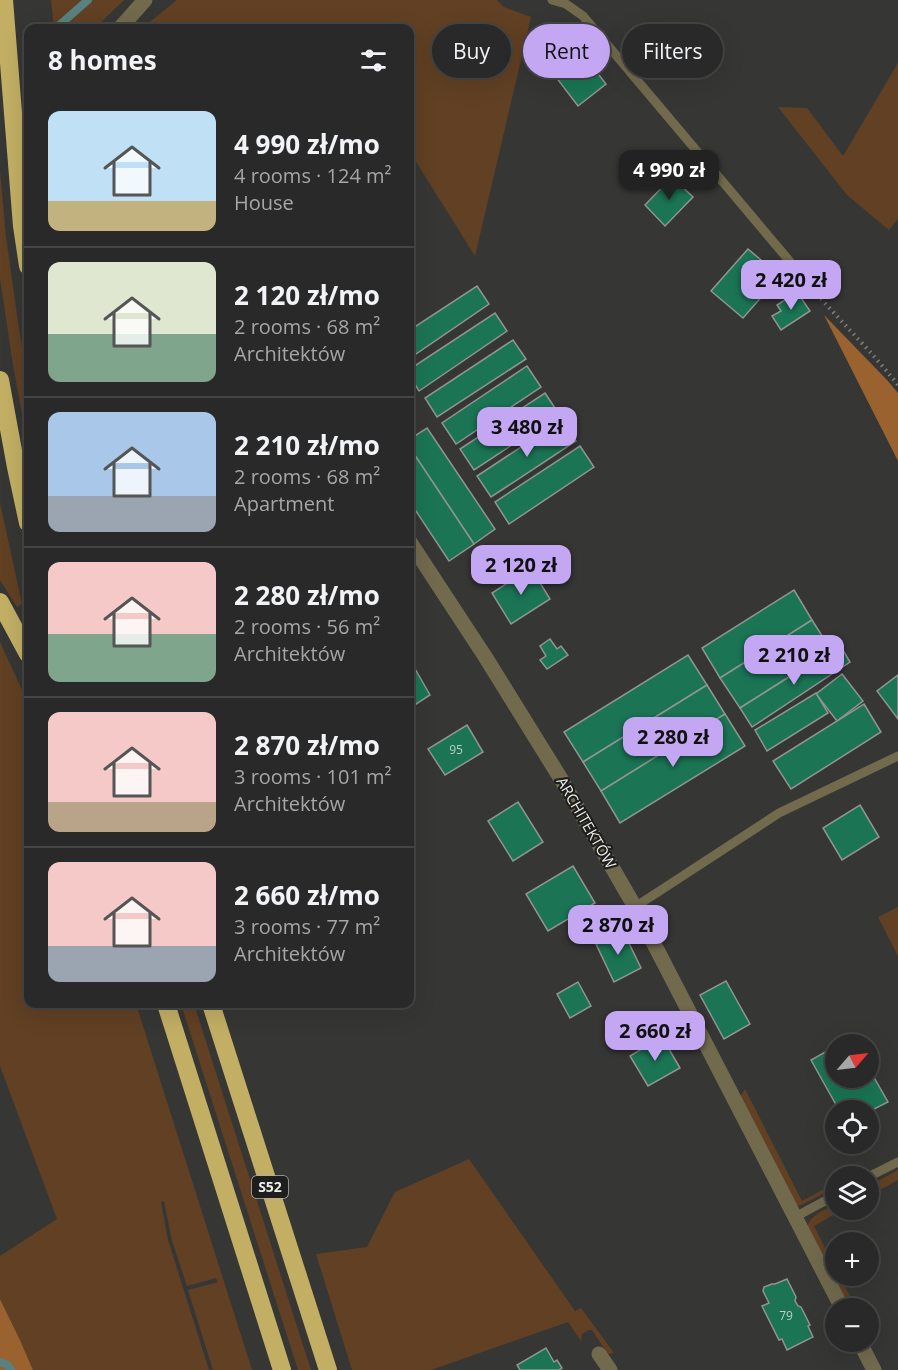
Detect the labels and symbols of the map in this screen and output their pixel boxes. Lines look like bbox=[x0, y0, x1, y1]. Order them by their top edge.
pin: 4 990 zł bbox=[607, 150, 731, 201]
pin: 2 420 zł bbox=[729, 260, 853, 311]
pin: 3 480 zł bbox=[465, 407, 589, 458]
pin: 2 120 zł bbox=[459, 545, 583, 596]
pin: 2 210 zł bbox=[732, 635, 856, 686]
pin: 2 280 zł bbox=[611, 717, 735, 768]
house number: 95 bbox=[449, 741, 463, 758]
street label: ARCHITEKTÓW bbox=[552, 773, 621, 872]
pin: 2 870 zł bbox=[556, 905, 680, 956]
pin: 2 660 zł bbox=[593, 1011, 717, 1062]
north arrow bbox=[825, 1034, 879, 1088]
road number: S52 bbox=[252, 1176, 288, 1198]
house number: 79 bbox=[779, 1307, 793, 1324]

